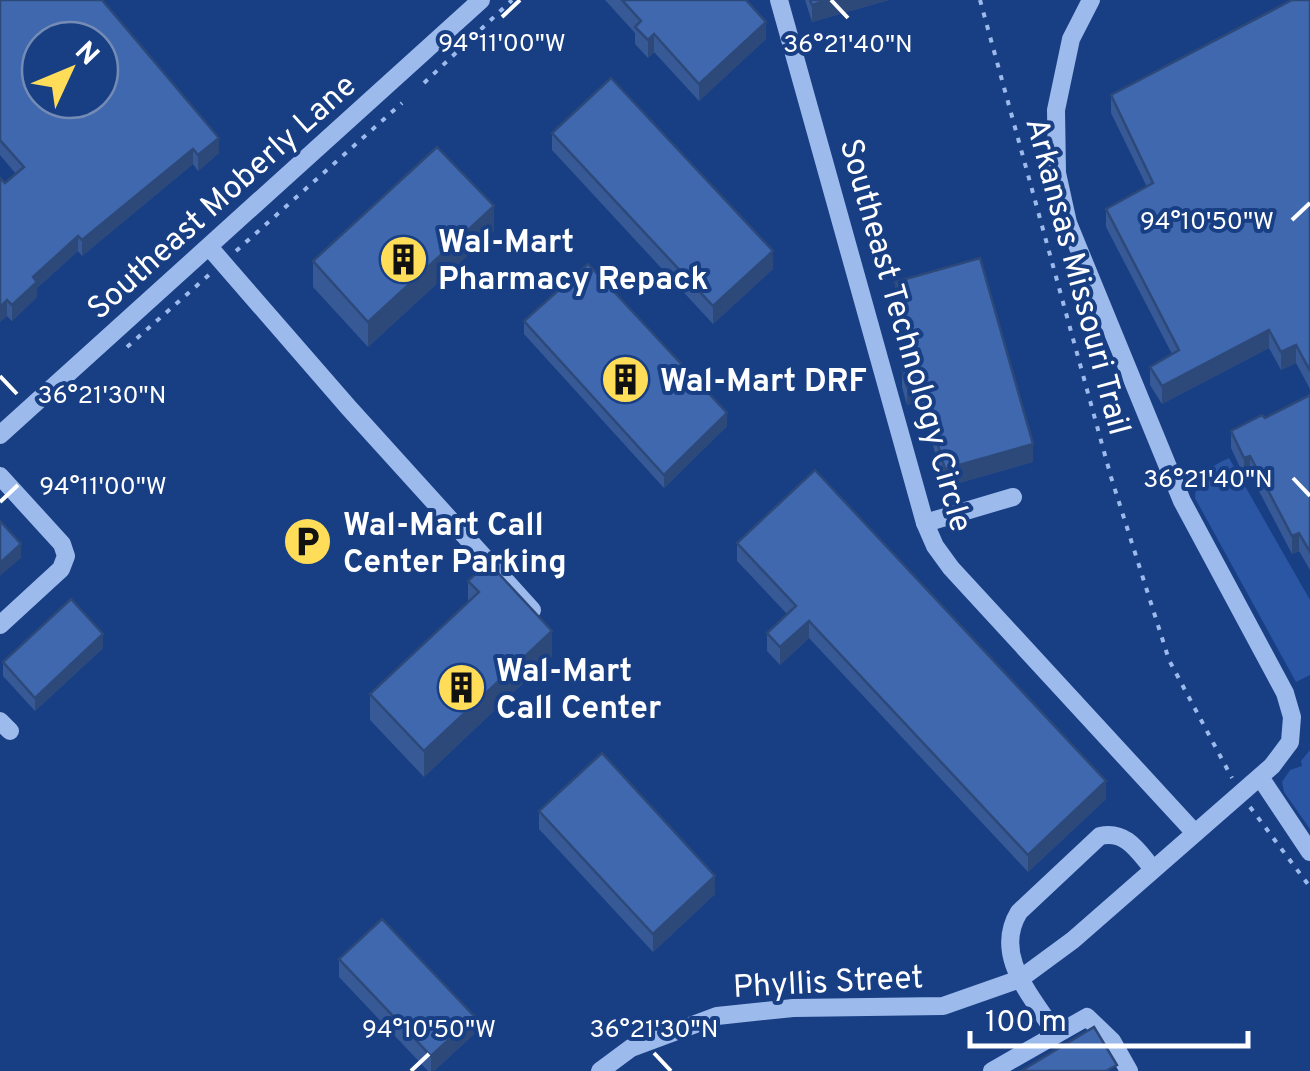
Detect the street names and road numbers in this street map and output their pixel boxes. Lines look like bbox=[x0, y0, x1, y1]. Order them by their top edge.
street label: Southeast Moberly Lane bbox=[80, 67, 366, 330]
street label: Arkansas Missouri Trail bbox=[1014, 114, 1138, 440]
street label: Southeast Technology Circle bbox=[829, 135, 979, 537]
street label: Phyllis Street bbox=[732, 959, 924, 1009]

